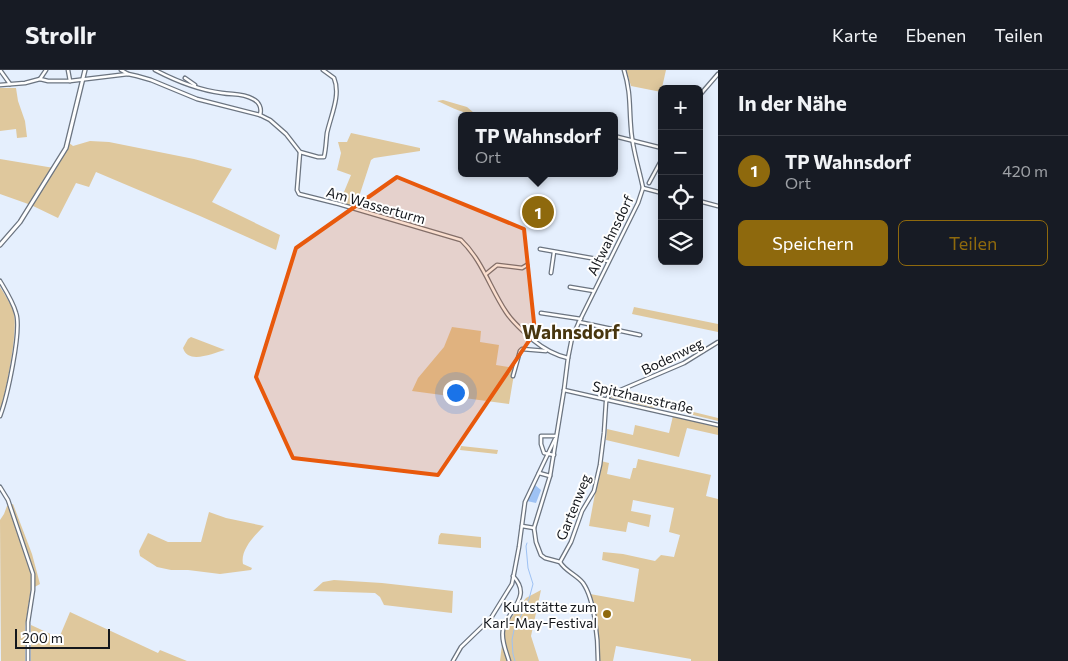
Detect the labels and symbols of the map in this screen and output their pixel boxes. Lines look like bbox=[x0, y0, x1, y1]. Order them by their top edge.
street label: Am Wasserturm bbox=[324, 183, 428, 227]
street label: Altwahnsdorf bbox=[583, 192, 637, 278]
pin: 1 bbox=[522, 193, 554, 231]
district label: Wahnsdorf bbox=[522, 320, 620, 343]
street label: Bodenweg bbox=[638, 334, 706, 378]
street label: Spitzhausstraße bbox=[591, 377, 695, 417]
your location bbox=[443, 380, 469, 406]
street label: Gartenweg bbox=[552, 471, 594, 543]
place label: Kultstätte zum Karl-May-Festival bbox=[483, 598, 597, 631]
marker: Kultstätte zum Karl-May-Festival bbox=[601, 608, 613, 620]
scale bar bbox=[15, 626, 110, 649]

